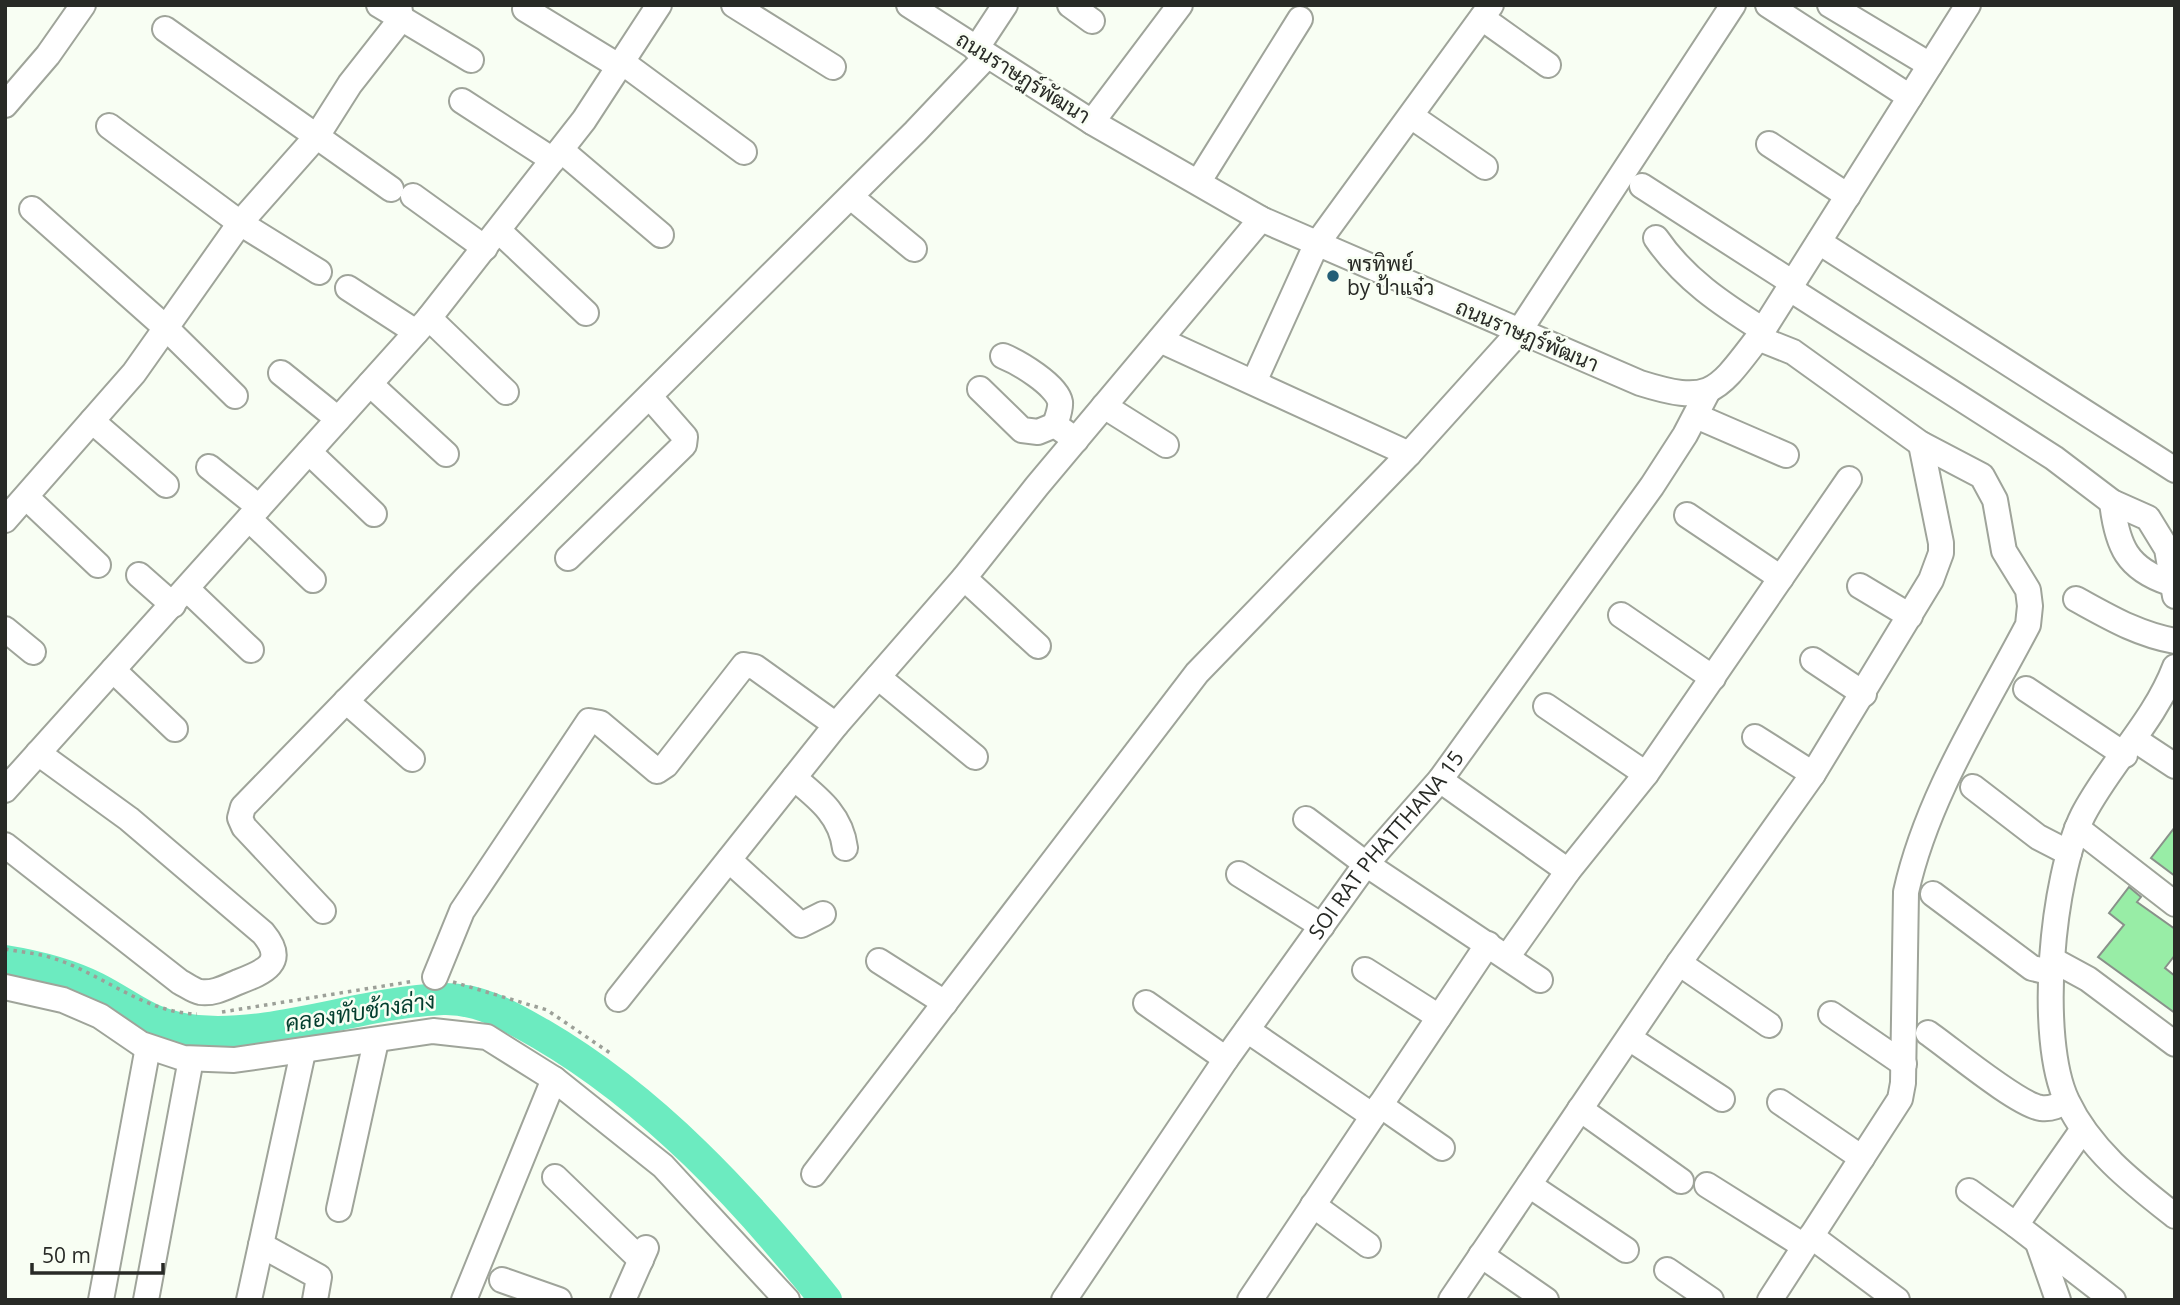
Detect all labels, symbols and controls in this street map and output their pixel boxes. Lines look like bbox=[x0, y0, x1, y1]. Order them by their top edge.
street label: ถนนราษฏร์พัฒนา bbox=[951, 25, 1096, 129]
place label: พรทิพย์ by ป้าแจ๋ว bbox=[1347, 249, 1434, 301]
marker: พรทิพย์ by ป้าแจ๋ว bbox=[1325, 268, 1341, 284]
street label: ถนนราษฏร์พัฒนา bbox=[1452, 292, 1603, 378]
street label: SOI RAT PHATTHANA 15 bbox=[1302, 745, 1470, 944]
water label: คลองทับช้างล่าง bbox=[282, 983, 437, 1039]
scale bar bbox=[32, 1232, 163, 1276]
text: 50 m bbox=[42, 1241, 91, 1269]

